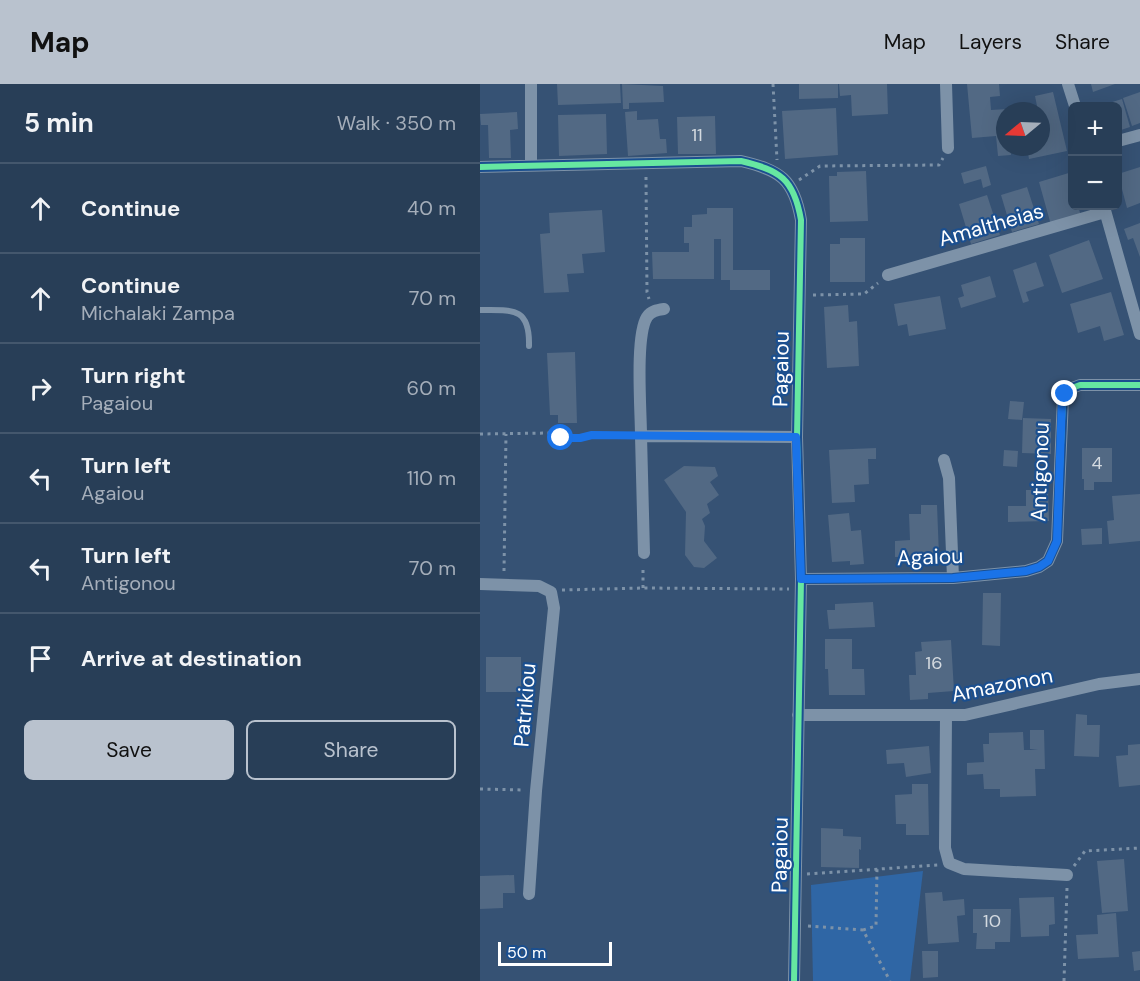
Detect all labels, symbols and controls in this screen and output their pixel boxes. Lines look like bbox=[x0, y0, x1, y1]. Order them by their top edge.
text: Map bbox=[30, 24, 90, 61]
text: Map bbox=[884, 28, 926, 56]
text: Layers bbox=[959, 28, 1022, 56]
text: Share bbox=[1055, 28, 1110, 56]
north arrow bbox=[996, 102, 1050, 156]
map controls bbox=[1068, 102, 1122, 210]
button: + bbox=[1068, 102, 1122, 156]
text: 5 min bbox=[24, 106, 94, 140]
text: Walk · 350 m bbox=[337, 110, 456, 136]
house number: 11 bbox=[691, 123, 703, 147]
button: − bbox=[1068, 156, 1122, 210]
icon: ahead bbox=[24, 192, 57, 225]
text: Continue bbox=[81, 194, 180, 223]
text: 40 m bbox=[407, 195, 456, 221]
street label: Amaltheias bbox=[935, 197, 1047, 253]
text: Continue bbox=[81, 271, 180, 300]
icon: ahead bbox=[24, 282, 57, 315]
text: 70 m bbox=[409, 285, 456, 311]
text: Michalaki Zampa bbox=[81, 300, 235, 326]
street label: Pagaiou bbox=[766, 331, 796, 407]
text: Turn right bbox=[81, 361, 186, 390]
icon: right bbox=[24, 372, 57, 405]
text: 60 m bbox=[407, 375, 456, 401]
route end bbox=[1051, 380, 1077, 406]
text: Pagaiou bbox=[81, 390, 153, 416]
street label: Antigonou bbox=[1024, 422, 1056, 522]
route start bbox=[547, 424, 573, 450]
text: Turn left bbox=[81, 451, 171, 480]
house number: 4 bbox=[1092, 451, 1103, 475]
icon: left bbox=[24, 462, 57, 495]
text: 110 m bbox=[407, 465, 456, 491]
text: Agaiou bbox=[81, 480, 144, 506]
text: Turn left bbox=[81, 541, 171, 570]
street label: Agaiou bbox=[896, 542, 964, 572]
icon: left bbox=[24, 552, 57, 585]
text: 70 m bbox=[409, 555, 456, 581]
text: Antigonou bbox=[81, 570, 176, 596]
icon: arrive bbox=[24, 642, 57, 675]
text: Arrive at destination bbox=[81, 644, 302, 673]
house number: 16 bbox=[926, 651, 942, 675]
street label: Amazonon bbox=[949, 661, 1055, 709]
street label: Patrikiou bbox=[507, 662, 543, 748]
button: Save bbox=[24, 720, 234, 780]
button: Share bbox=[246, 720, 456, 780]
street label: Pagaiou bbox=[765, 817, 795, 893]
house number: 10 bbox=[983, 909, 1001, 933]
scale bar bbox=[498, 939, 612, 966]
text: 50 m bbox=[507, 942, 546, 963]

